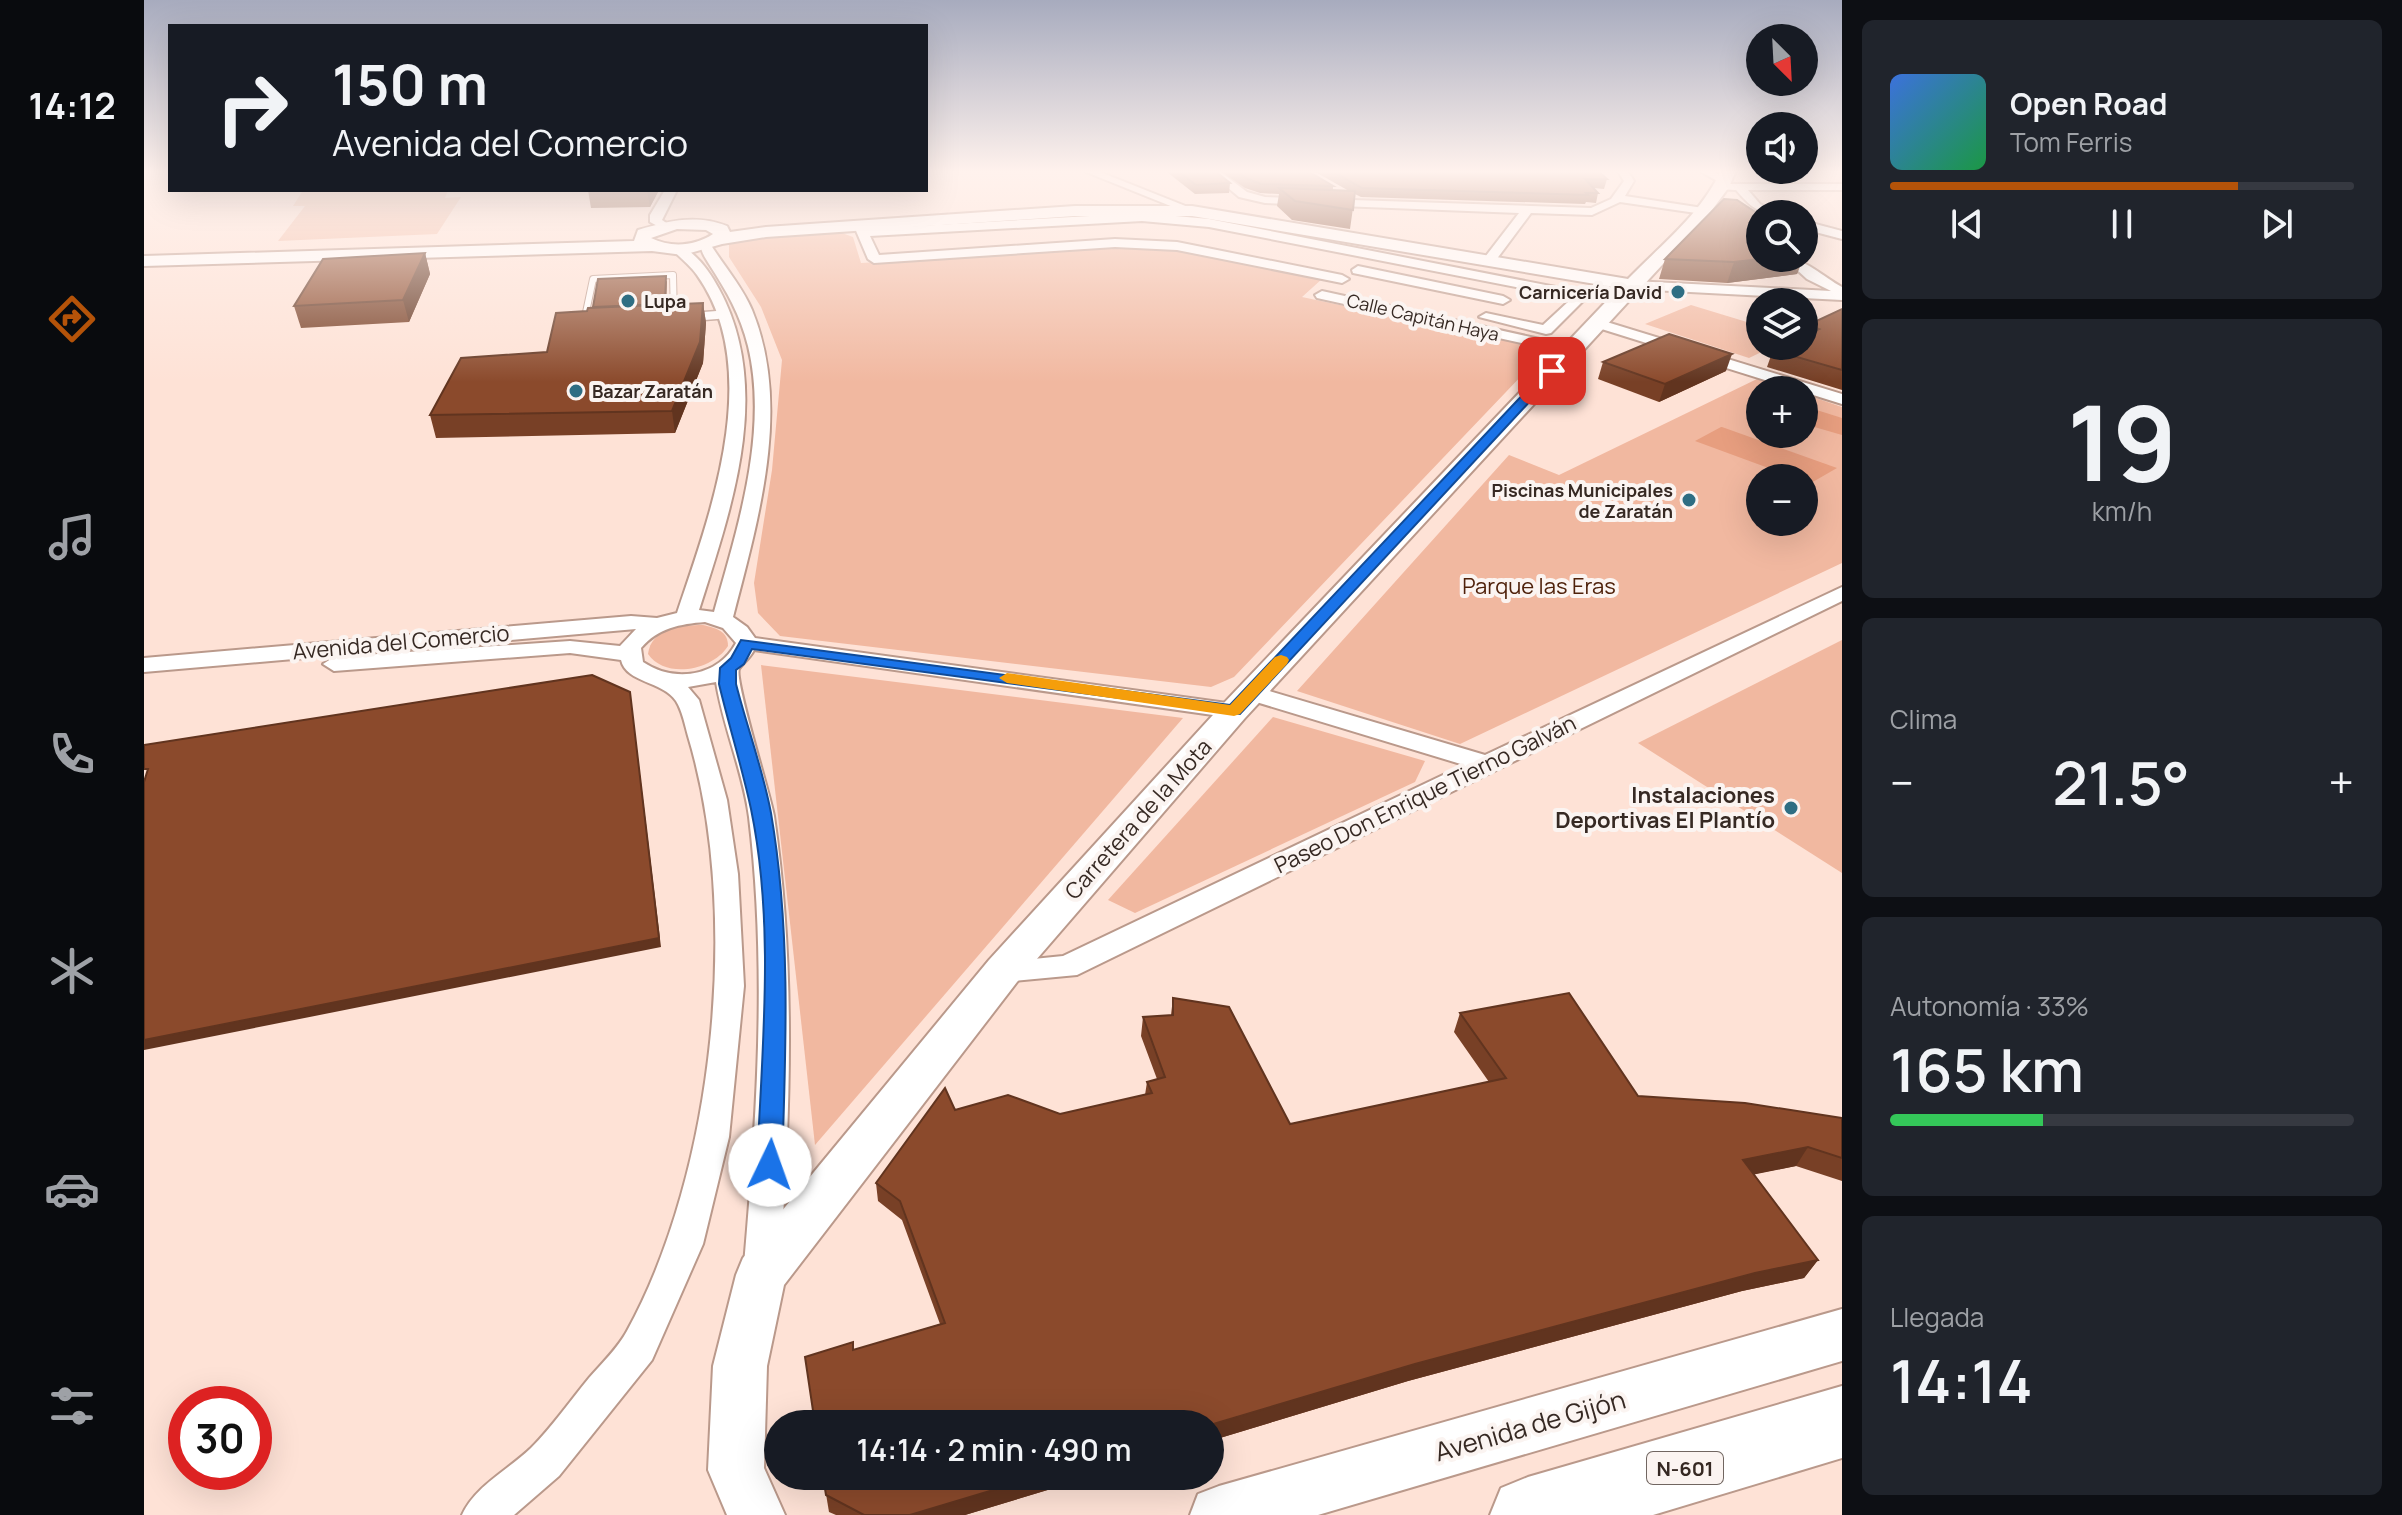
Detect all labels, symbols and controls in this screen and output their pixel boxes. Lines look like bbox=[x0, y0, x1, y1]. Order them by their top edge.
north arrow bbox=[1746, 24, 1818, 96]
map controls bbox=[1746, 24, 1818, 536]
text: 150 m bbox=[332, 45, 488, 122]
icon: right bbox=[200, 56, 304, 160]
text: 14:12 bbox=[28, 81, 116, 130]
text: Open Road bbox=[2010, 83, 2167, 124]
button: sound bbox=[1746, 112, 1818, 184]
text: Avenida del Comercio bbox=[332, 118, 688, 167]
text: Tom Ferris bbox=[2010, 124, 2132, 160]
button: search bbox=[1746, 200, 1818, 272]
icon: previous bbox=[1945, 202, 1989, 246]
icon: pause bbox=[2100, 202, 2144, 246]
icon: next bbox=[2255, 202, 2299, 246]
place label: Carnicería David bbox=[1519, 280, 1662, 304]
marker: Carnicería David bbox=[1669, 283, 1687, 301]
street label: Calle Capitán Haya bbox=[1345, 288, 1501, 346]
button: layers bbox=[1746, 288, 1818, 360]
place label: Lupa bbox=[644, 289, 686, 313]
icon: directions bbox=[44, 291, 100, 347]
marker: Lupa bbox=[619, 292, 637, 310]
pin bbox=[1518, 337, 1586, 405]
icon: arrive bbox=[1530, 349, 1574, 393]
text: 19 bbox=[2067, 370, 2177, 512]
button: + bbox=[1746, 376, 1818, 448]
place label: Bazar Zaratán bbox=[592, 379, 713, 403]
marker: Bazar Zaratán bbox=[567, 382, 585, 400]
button: − bbox=[1746, 464, 1818, 536]
place label: Piscinas Municipales de Zaratán bbox=[1491, 478, 1673, 523]
marker: Piscinas Municipales de Zaratán bbox=[1680, 491, 1698, 509]
text: km/h bbox=[2092, 493, 2152, 529]
icon: music bbox=[44, 509, 100, 565]
park label: Parque las Eras bbox=[1462, 571, 1616, 601]
street label: Avenida del Comercio bbox=[291, 618, 511, 666]
text: Clima bbox=[1890, 701, 1957, 737]
street label: Paseo Don Enrique Tierno Galván bbox=[1269, 708, 1581, 880]
icon: phone bbox=[44, 726, 100, 782]
street label: Carretera de la Mota bbox=[1058, 732, 1218, 906]
text: 21.5° bbox=[2053, 741, 2190, 823]
text: − bbox=[1890, 752, 1914, 812]
text: + bbox=[2329, 752, 2354, 812]
place label: Instalaciones Deportivas El Plantío bbox=[1555, 780, 1775, 835]
marker: Instalaciones Deportivas El Plantío bbox=[1782, 799, 1800, 817]
icon: climate bbox=[44, 943, 100, 999]
text: Autonomía · 33% bbox=[1890, 988, 2089, 1024]
text: 165 km bbox=[1890, 1028, 2084, 1110]
position arrow bbox=[728, 1123, 812, 1207]
icon: car bbox=[44, 1161, 100, 1217]
text: Llegada bbox=[1890, 1299, 1984, 1335]
text: 14:14 bbox=[1890, 1339, 2033, 1421]
icon: filters bbox=[44, 1378, 100, 1434]
street label: Avenida de Gijón bbox=[1430, 1381, 1630, 1469]
speed limit sign: 30 bbox=[168, 1386, 272, 1490]
text: 14:14 · 2 min · 490 m bbox=[857, 1429, 1131, 1470]
road number: N-601 bbox=[1647, 1452, 1723, 1484]

